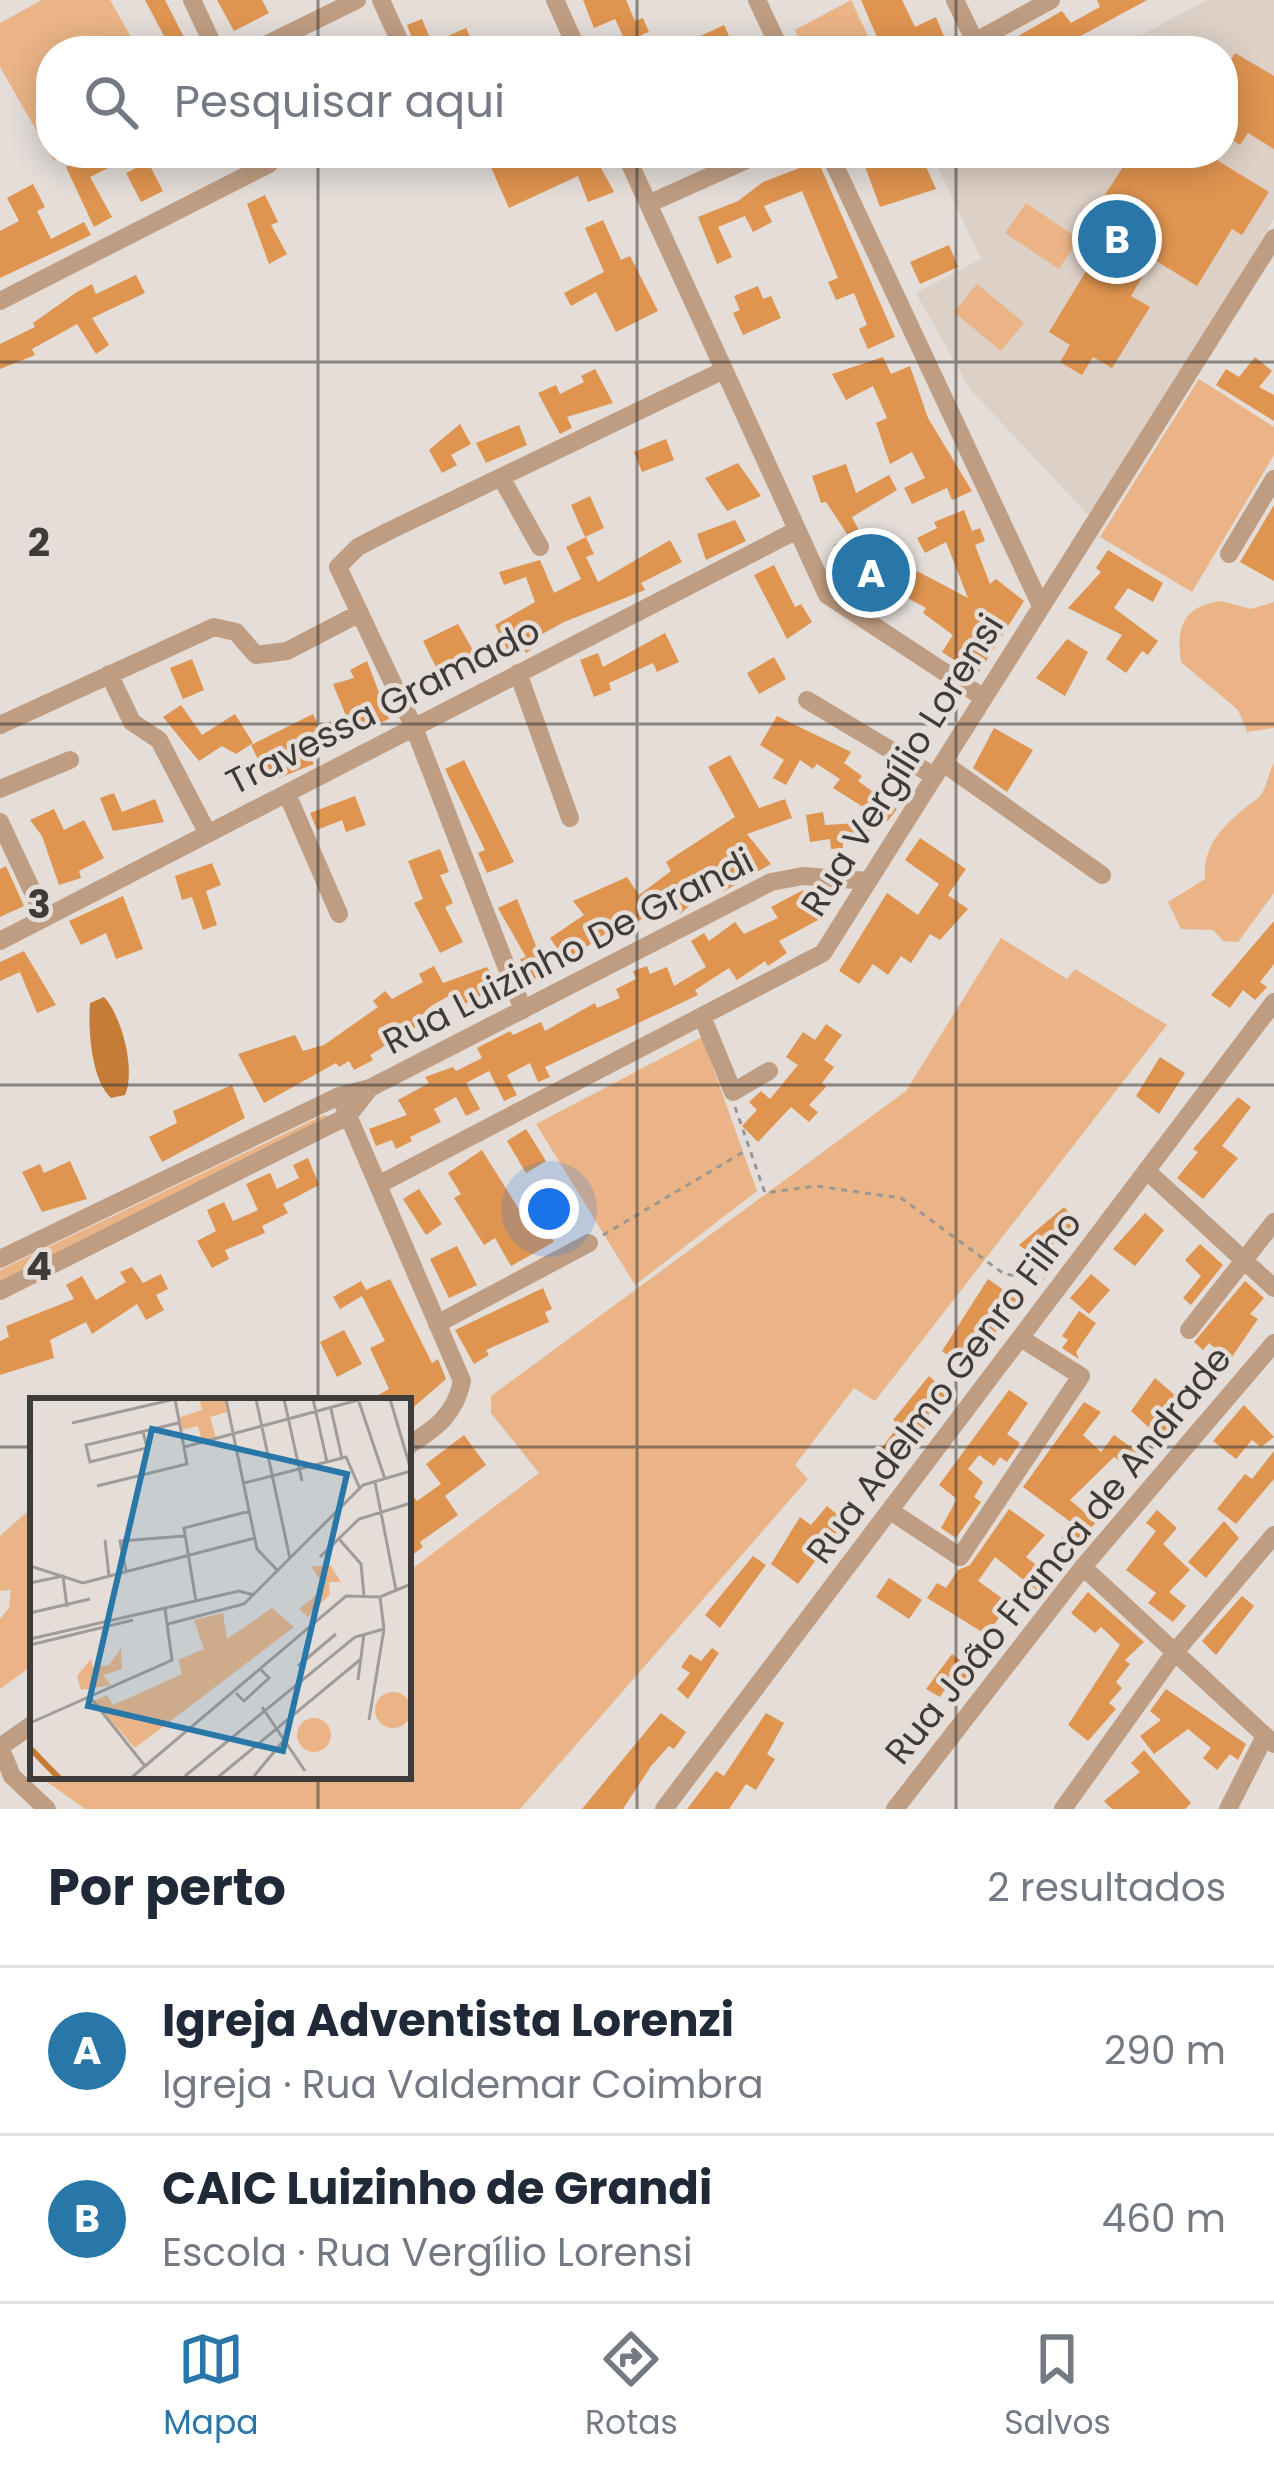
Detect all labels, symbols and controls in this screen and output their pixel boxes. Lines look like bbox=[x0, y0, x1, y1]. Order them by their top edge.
search box bbox=[36, 36, 1238, 168]
icon: search bbox=[78, 69, 144, 135]
text: Pesquisar aqui bbox=[174, 70, 505, 133]
pin: B bbox=[1078, 194, 1156, 284]
text: 2 bbox=[28, 515, 50, 570]
pin: A bbox=[832, 528, 910, 618]
street label: Rua Vergílio Lorensi bbox=[788, 604, 1016, 926]
street label: Travessa Gramado bbox=[217, 605, 549, 807]
street label: Rua Luizinho De Grandi bbox=[374, 835, 762, 1067]
text: 3 bbox=[27, 877, 51, 932]
your location bbox=[519, 1179, 579, 1239]
street label: Rua Adelmo Genro Filho bbox=[794, 1200, 1094, 1574]
text: 4 bbox=[26, 1239, 52, 1294]
street label: Rua João Franca de Andrade bbox=[873, 1335, 1243, 1775]
inset map bbox=[30, 1398, 411, 1779]
text: Por perto bbox=[48, 1851, 286, 1923]
text: 2 resultados bbox=[987, 1860, 1226, 1915]
text: Igreja Adventista Lorenzi bbox=[162, 1989, 734, 2052]
text: A bbox=[73, 2023, 101, 2078]
text: 290 m bbox=[1104, 2023, 1226, 2078]
text: Igreja · Rua Valdemar Coimbra bbox=[162, 2057, 764, 2112]
text: CAIC Luizinho de Grandi bbox=[162, 2157, 712, 2220]
text: B bbox=[74, 2191, 100, 2246]
text: 460 m bbox=[1102, 2191, 1226, 2246]
text: Escola · Rua Vergílio Lorensi bbox=[162, 2225, 693, 2280]
tab: Mapa bbox=[163, 2326, 259, 2448]
tab: Rotas bbox=[585, 2326, 678, 2448]
tab: Salvos bbox=[1004, 2326, 1111, 2448]

